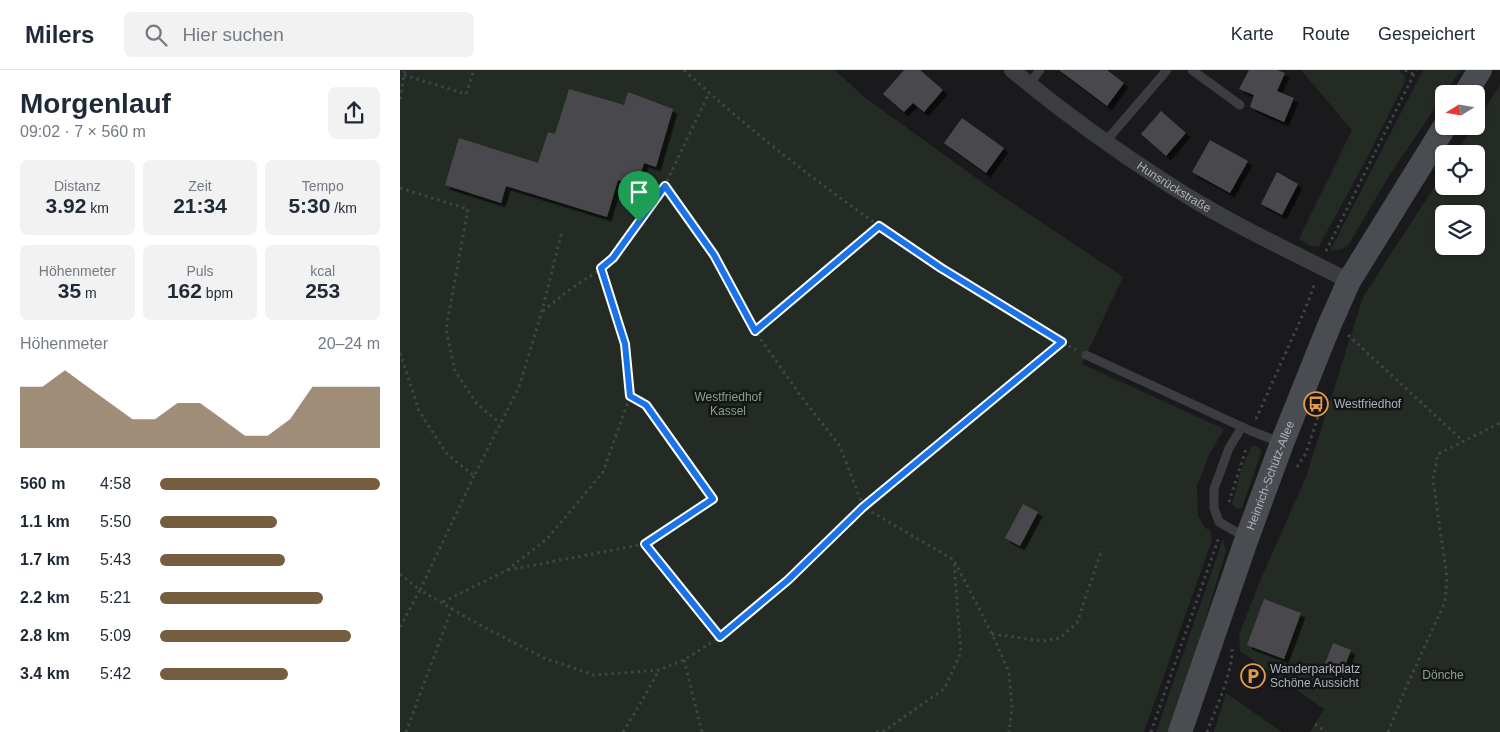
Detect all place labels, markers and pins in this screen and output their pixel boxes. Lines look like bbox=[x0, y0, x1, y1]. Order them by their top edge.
pin bbox=[618, 171, 660, 222]
bus stop icon: Westfriedhof bbox=[1303, 391, 1329, 417]
place label: Westfriedhof bbox=[1334, 397, 1402, 411]
place label: Wanderparkplatz Schöne Aussicht bbox=[1270, 662, 1360, 690]
parking icon: Wanderparkplatz Schöne Aussicht bbox=[1240, 663, 1266, 689]

